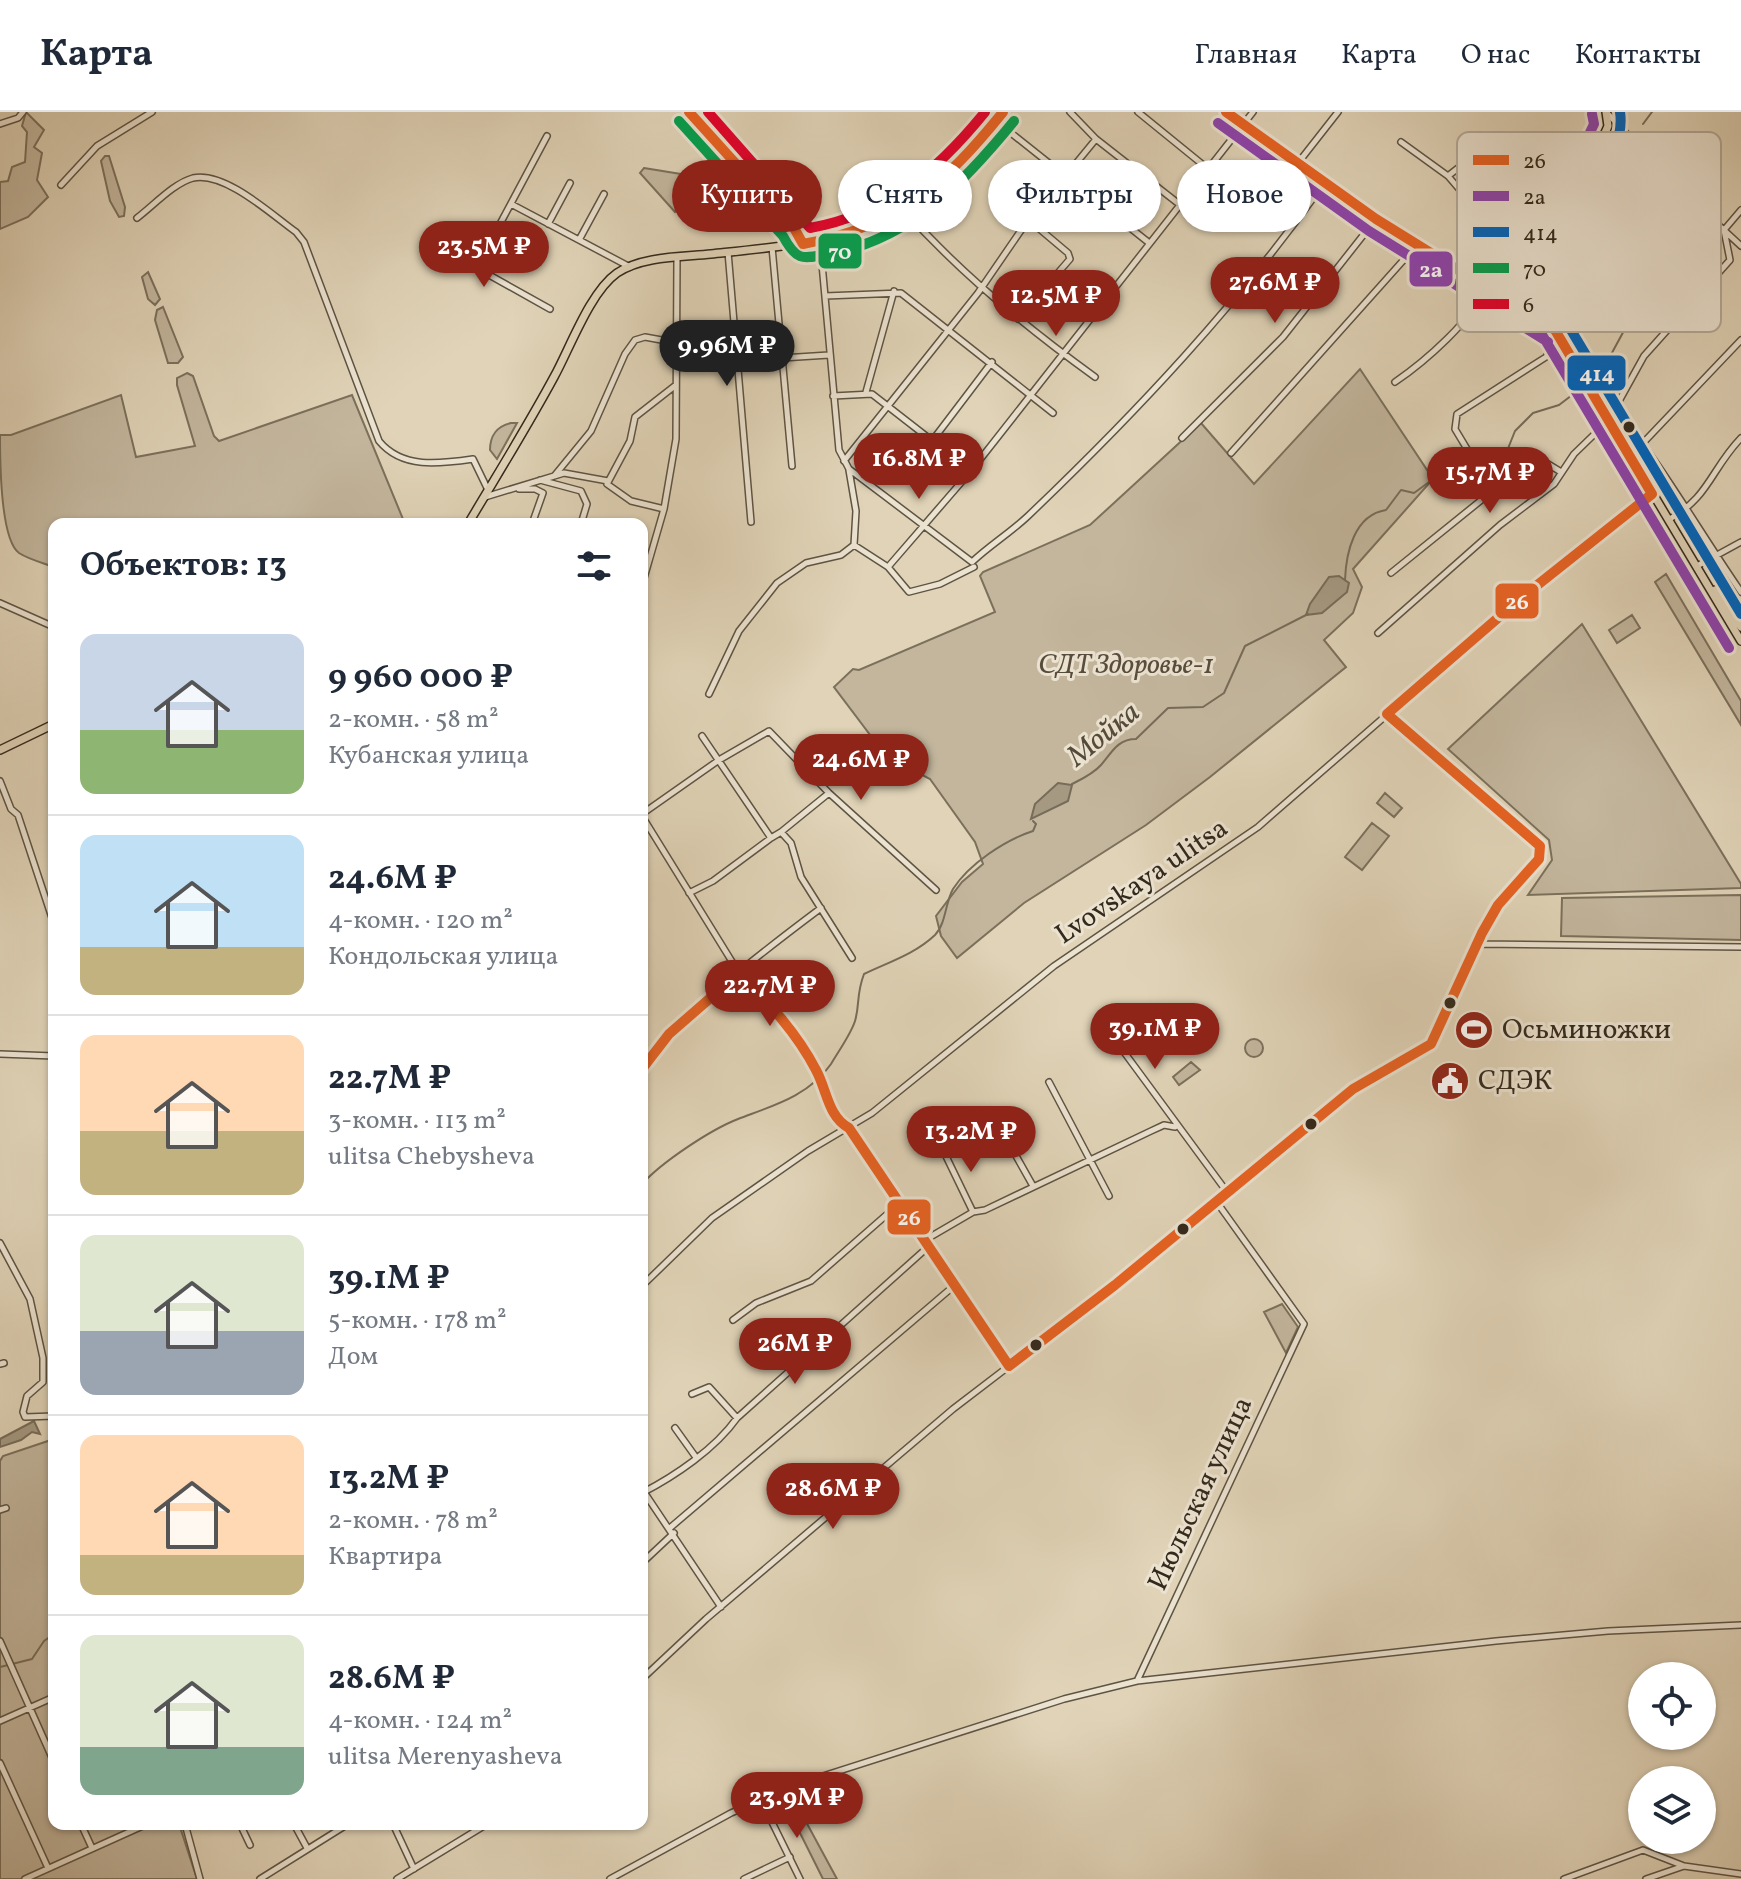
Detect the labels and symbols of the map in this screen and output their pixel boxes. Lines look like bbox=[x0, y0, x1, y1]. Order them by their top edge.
legend bbox=[1457, 132, 1721, 332]
text: 26 bbox=[1523, 147, 1546, 178]
text: 2а bbox=[1523, 183, 1546, 214]
text: 414 bbox=[1523, 219, 1558, 250]
pin: 23.5M ₽ bbox=[410, 221, 558, 289]
line badge: 70 bbox=[817, 232, 863, 270]
text: 70 bbox=[828, 238, 852, 269]
line badge: 2а bbox=[1408, 250, 1454, 288]
text: 70 bbox=[1523, 255, 1546, 286]
text: 2а bbox=[1419, 256, 1443, 287]
pin: 27.6M ₽ bbox=[1201, 257, 1349, 325]
pin: 12.5M ₽ bbox=[982, 270, 1130, 338]
text: 6 bbox=[1523, 291, 1534, 322]
pin: 9.96M ₽ bbox=[653, 320, 801, 388]
line badge: 414 bbox=[1566, 354, 1627, 392]
text: 414 bbox=[1579, 360, 1615, 391]
unlabelled marker bbox=[1621, 419, 1637, 435]
pin: 16.8M ₽ bbox=[845, 433, 993, 501]
pin: 15.7M ₽ bbox=[1416, 447, 1564, 515]
line badge: 26 bbox=[1494, 582, 1540, 620]
text: 26 bbox=[1505, 588, 1529, 619]
park label: СДТ Здоровье-1 bbox=[1038, 646, 1214, 685]
water label: Мойка bbox=[1058, 693, 1150, 778]
pin: 24.6M ₽ bbox=[787, 734, 935, 802]
street label: Lvovskaya ulitsa bbox=[1048, 810, 1236, 954]
pin: 22.7M ₽ bbox=[696, 960, 844, 1028]
unlabelled marker bbox=[1442, 995, 1458, 1011]
pin: 39.1M ₽ bbox=[1081, 1003, 1229, 1071]
sports icon: Осьминожки bbox=[1453, 1009, 1495, 1051]
place label: Осьминожки bbox=[1502, 1011, 1671, 1050]
public building icon: СДЭК bbox=[1429, 1060, 1471, 1102]
place label: СДЭК bbox=[1478, 1062, 1552, 1101]
pin: 13.2M ₽ bbox=[897, 1106, 1045, 1174]
unlabelled marker bbox=[1303, 1116, 1319, 1132]
line badge: 26 bbox=[886, 1198, 932, 1236]
text: 26 bbox=[897, 1204, 921, 1235]
unlabelled marker bbox=[1175, 1221, 1191, 1237]
pin: 26M ₽ bbox=[739, 1318, 851, 1386]
unlabelled marker bbox=[1028, 1337, 1044, 1353]
street label: Июльская улица bbox=[1139, 1391, 1263, 1597]
pin: 28.6M ₽ bbox=[759, 1463, 907, 1531]
pin: 23.9M ₽ bbox=[723, 1772, 871, 1840]

